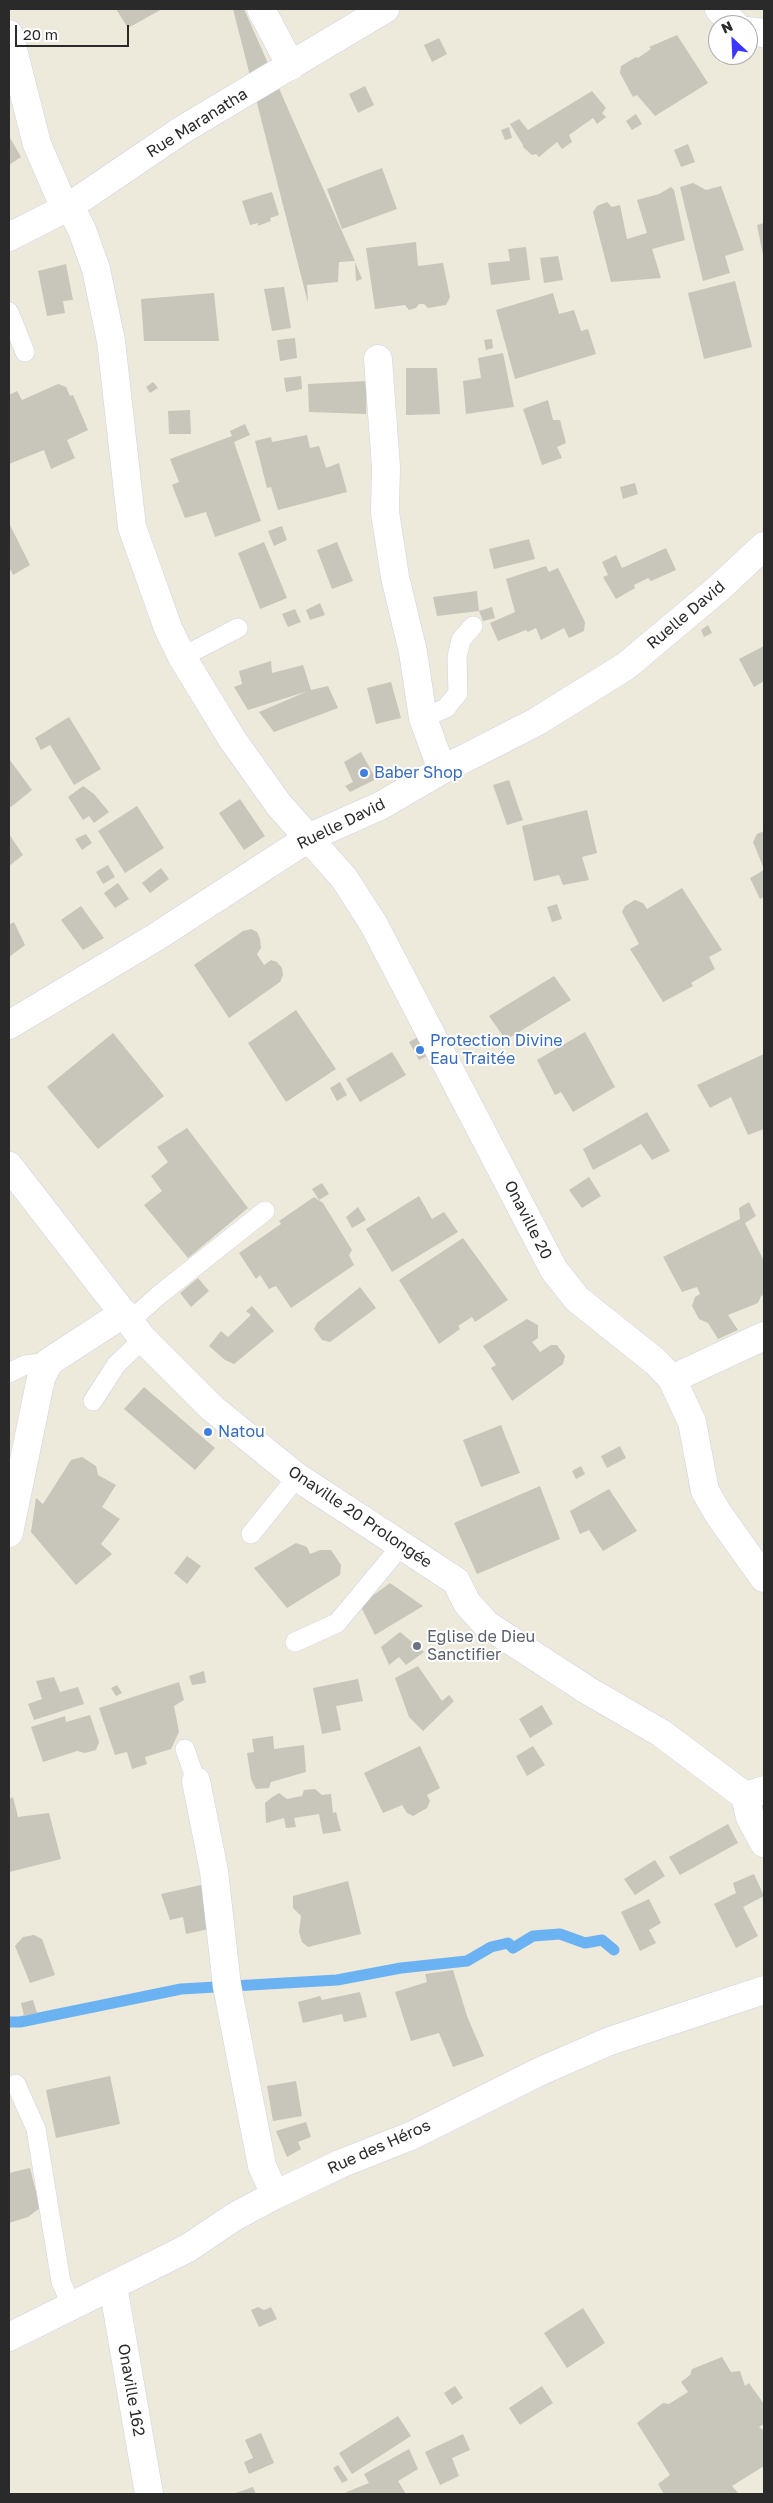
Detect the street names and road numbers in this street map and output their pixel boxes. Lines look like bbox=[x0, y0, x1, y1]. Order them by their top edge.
street label: Rue Maranatha bbox=[143, 84, 251, 162]
street label: Ruelle David bbox=[643, 577, 729, 653]
street label: Ruelle David bbox=[294, 794, 388, 854]
street label: Onaville 20 bbox=[500, 1177, 556, 1263]
street label: Onaville 20 Prolongée bbox=[285, 1462, 435, 1572]
street label: Rue des Héros bbox=[325, 2116, 433, 2178]
street label: Onaville 162 bbox=[113, 2342, 149, 2438]

